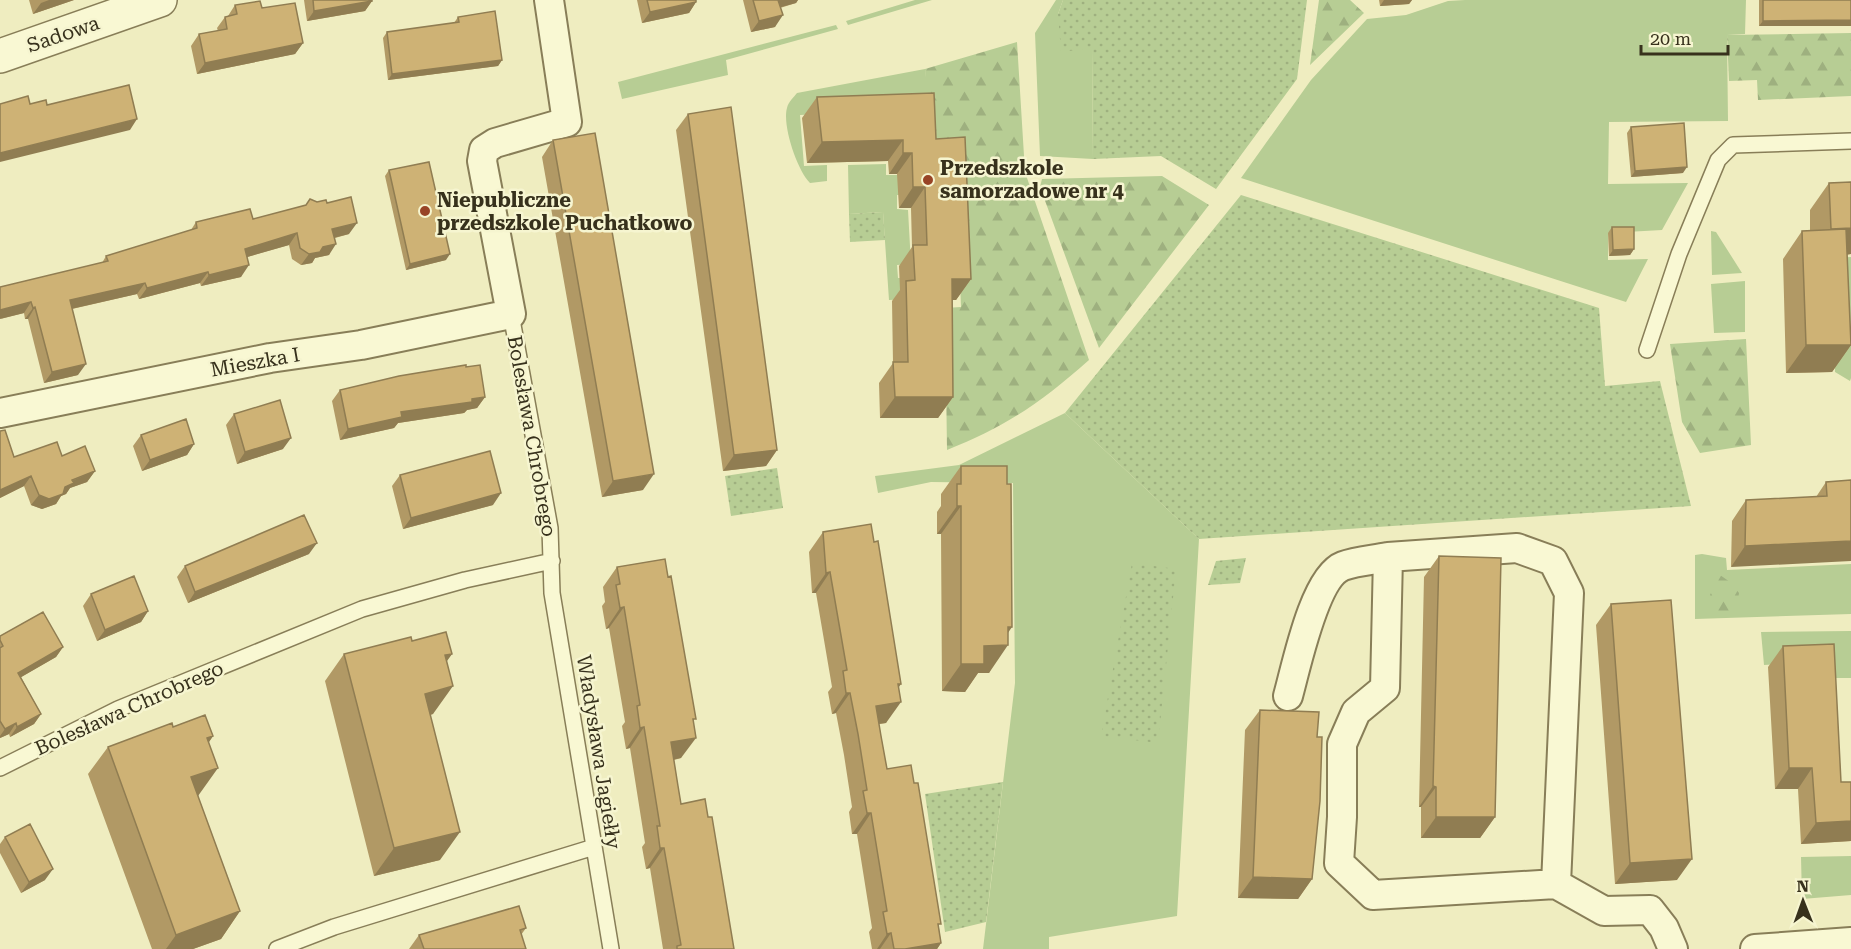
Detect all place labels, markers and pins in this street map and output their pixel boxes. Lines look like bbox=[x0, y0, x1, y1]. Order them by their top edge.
place label: Przedszkole samorzadowe nr 4 bbox=[940, 156, 1124, 203]
marker: Przedszkole samorzadowe nr 4 bbox=[921, 173, 935, 187]
place label: Niepubliczne przedszkole Puchatkowo bbox=[437, 188, 692, 235]
marker: Niepubliczne przedszkole Puchatkowo bbox=[418, 204, 432, 218]

